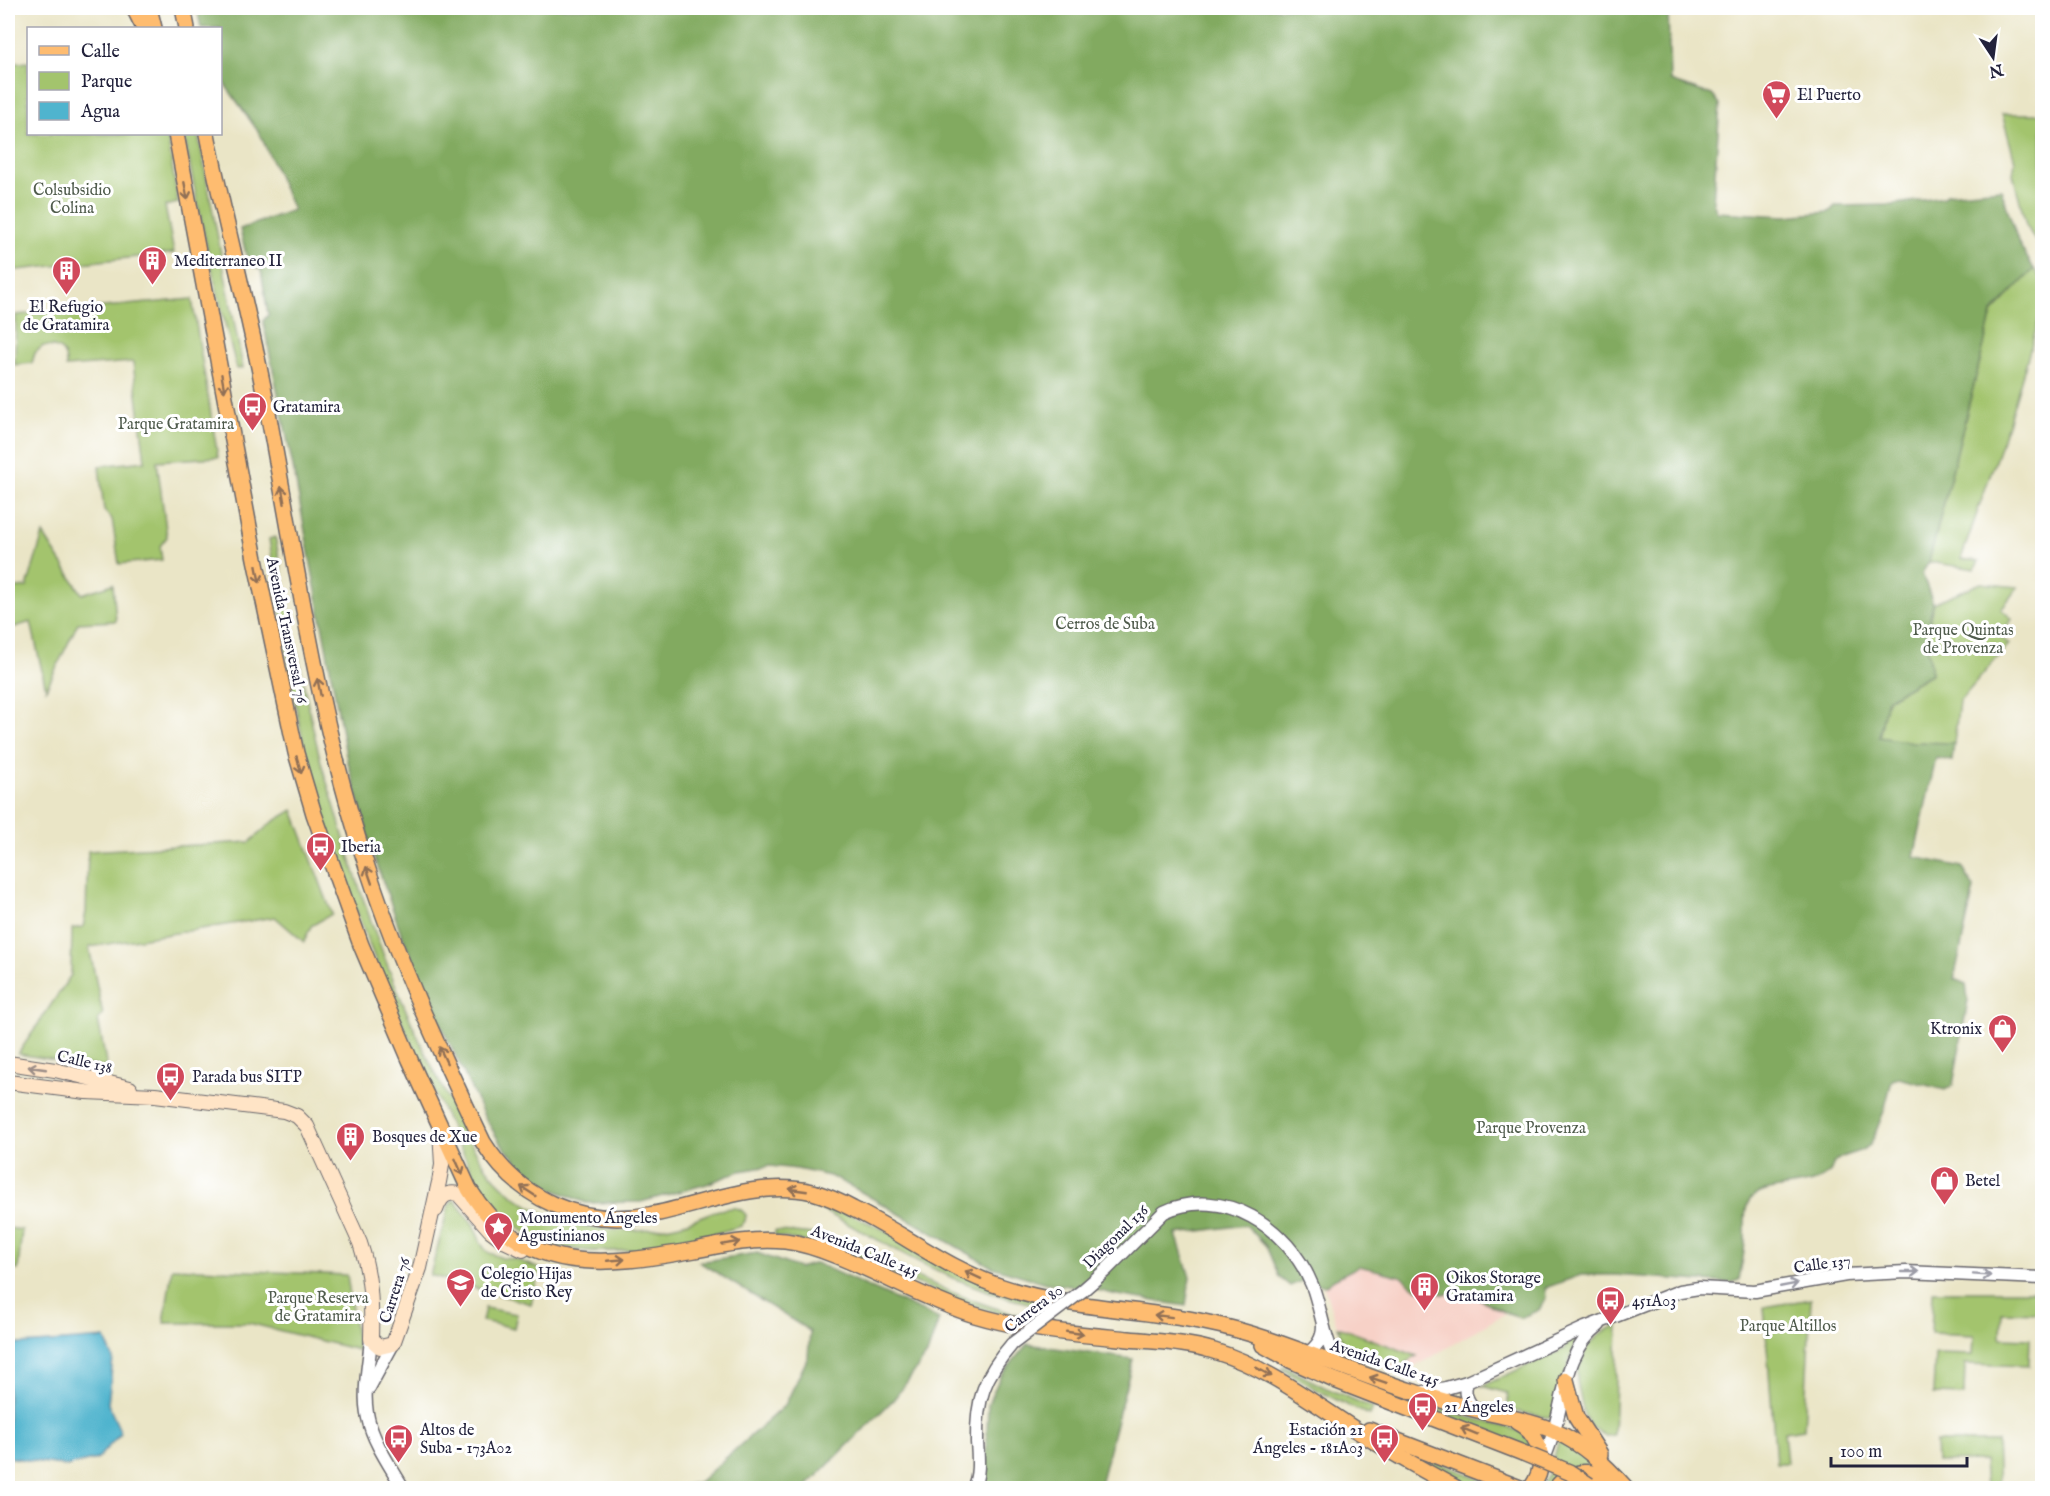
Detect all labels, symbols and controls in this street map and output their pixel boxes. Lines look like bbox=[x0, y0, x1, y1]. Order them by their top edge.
legend bbox=[27, 27, 222, 135]
north arrow bbox=[1963, 27, 2023, 87]
text: Calle bbox=[81, 41, 120, 64]
text: N bbox=[1987, 58, 2006, 81]
text: Parque bbox=[81, 71, 132, 94]
supermarket icon: El Puerto bbox=[1760, 78, 1792, 120]
place label: El Puerto bbox=[1797, 86, 1861, 106]
text: Agua bbox=[80, 101, 120, 124]
park label: Colsubsidio Colina bbox=[33, 181, 111, 219]
one-way arrow bbox=[181, 181, 192, 200]
building icon: Mediterraneo II bbox=[137, 244, 169, 286]
place label: Mediterraneo II bbox=[174, 252, 282, 272]
building icon: El Refugio de Gratamira bbox=[50, 254, 82, 296]
place label: El Refugio de Gratamira bbox=[23, 298, 109, 336]
one-way arrow bbox=[218, 372, 229, 392]
bus stop icon: Gratamira bbox=[236, 390, 268, 432]
place label: Gratamira bbox=[273, 398, 340, 418]
park label: Parque Gratamira bbox=[118, 415, 234, 435]
one-way arrow bbox=[277, 486, 288, 506]
street label: Avenida Transversal 76 bbox=[261, 555, 311, 705]
one-way arrow bbox=[253, 564, 264, 584]
park label: Cerros de Suba bbox=[1055, 615, 1155, 635]
park label: Parque Quintas de Provenza bbox=[1912, 621, 2014, 659]
one-way arrow bbox=[313, 678, 324, 697]
one-way arrow bbox=[294, 755, 305, 774]
bus stop icon: Iberia bbox=[304, 830, 336, 872]
place label: Iberia bbox=[341, 838, 381, 858]
one-way arrow bbox=[363, 866, 374, 885]
shop icon: Ktronix bbox=[1987, 1012, 2019, 1054]
place label: Ktronix bbox=[1930, 1020, 1982, 1040]
street label: Calle 138 bbox=[55, 1047, 114, 1079]
one-way arrow bbox=[436, 1047, 448, 1065]
bus stop icon: Parada bus SITP bbox=[155, 1060, 187, 1102]
one-way arrow bbox=[27, 1062, 47, 1073]
place label: Parada bus SITP bbox=[192, 1068, 302, 1088]
park label: Parque Provenza bbox=[1476, 1119, 1586, 1139]
building icon: Bosques de Xue bbox=[335, 1120, 367, 1162]
place label: Bosques de Xue bbox=[372, 1128, 477, 1148]
one-way arrow bbox=[454, 1158, 465, 1176]
shop icon: Betel bbox=[1928, 1164, 1960, 1206]
place label: Betel bbox=[1965, 1172, 2001, 1192]
one-way arrow bbox=[521, 1185, 537, 1197]
one-way arrow bbox=[789, 1185, 809, 1196]
street label: Diagonal 136 bbox=[1080, 1201, 1153, 1274]
place label: Monumento Ángeles Agustinianos bbox=[518, 1207, 658, 1247]
place icon: Monumento Ángeles Agustinianos bbox=[482, 1210, 514, 1252]
street label: Avenida Calle 145 bbox=[807, 1221, 921, 1283]
one-way arrow bbox=[721, 1237, 740, 1248]
street label: Calle 137 bbox=[1793, 1251, 1852, 1279]
one-way arrow bbox=[606, 1254, 626, 1265]
street label: Carrera 76 bbox=[376, 1255, 416, 1326]
place label: Colegio Hijas de Cristo Rey bbox=[481, 1265, 573, 1303]
school or university icon: Colegio Hijas de Cristo Rey bbox=[444, 1266, 476, 1308]
one-way arrow bbox=[1899, 1266, 1919, 1278]
one-way arrow bbox=[964, 1268, 982, 1280]
place label: Oikos Storage Gratamira bbox=[1446, 1269, 1541, 1307]
building icon: Oikos Storage Gratamira bbox=[1409, 1270, 1441, 1312]
one-way arrow bbox=[1972, 1270, 1992, 1281]
one-way arrow bbox=[1779, 1279, 1798, 1290]
street label: Carrera 80 bbox=[1001, 1281, 1067, 1338]
bus stop icon: 451A03 bbox=[1595, 1284, 1627, 1326]
park label: Parque Reserva de Gratamira bbox=[267, 1289, 369, 1327]
place label: 451A03 bbox=[1632, 1292, 1676, 1312]
one-way arrow bbox=[1153, 1310, 1173, 1321]
park label: Parque Altillos bbox=[1740, 1317, 1837, 1337]
one-way arrow bbox=[1065, 1328, 1084, 1339]
street label: Avenida Calle 145 bbox=[1326, 1336, 1442, 1392]
one-way arrow bbox=[1255, 1366, 1272, 1378]
one-way arrow bbox=[1369, 1373, 1388, 1384]
bus stop icon: 21 Ángeles bbox=[1407, 1390, 1439, 1432]
place label: 21 Ángeles bbox=[1444, 1396, 1514, 1418]
place label: Altos de Suba - 173A02 bbox=[419, 1421, 512, 1459]
place label: Estación 21 Ángeles - 181A03 bbox=[1252, 1421, 1363, 1459]
bus stop icon: Altos de Suba - 173A02 bbox=[383, 1422, 415, 1464]
bus stop icon: Estación 21 Ángeles - 181A03 bbox=[1368, 1422, 1400, 1464]
one-way arrow bbox=[1460, 1425, 1478, 1436]
scale bar bbox=[1831, 1430, 1968, 1468]
text: 100 m bbox=[1840, 1441, 1882, 1464]

